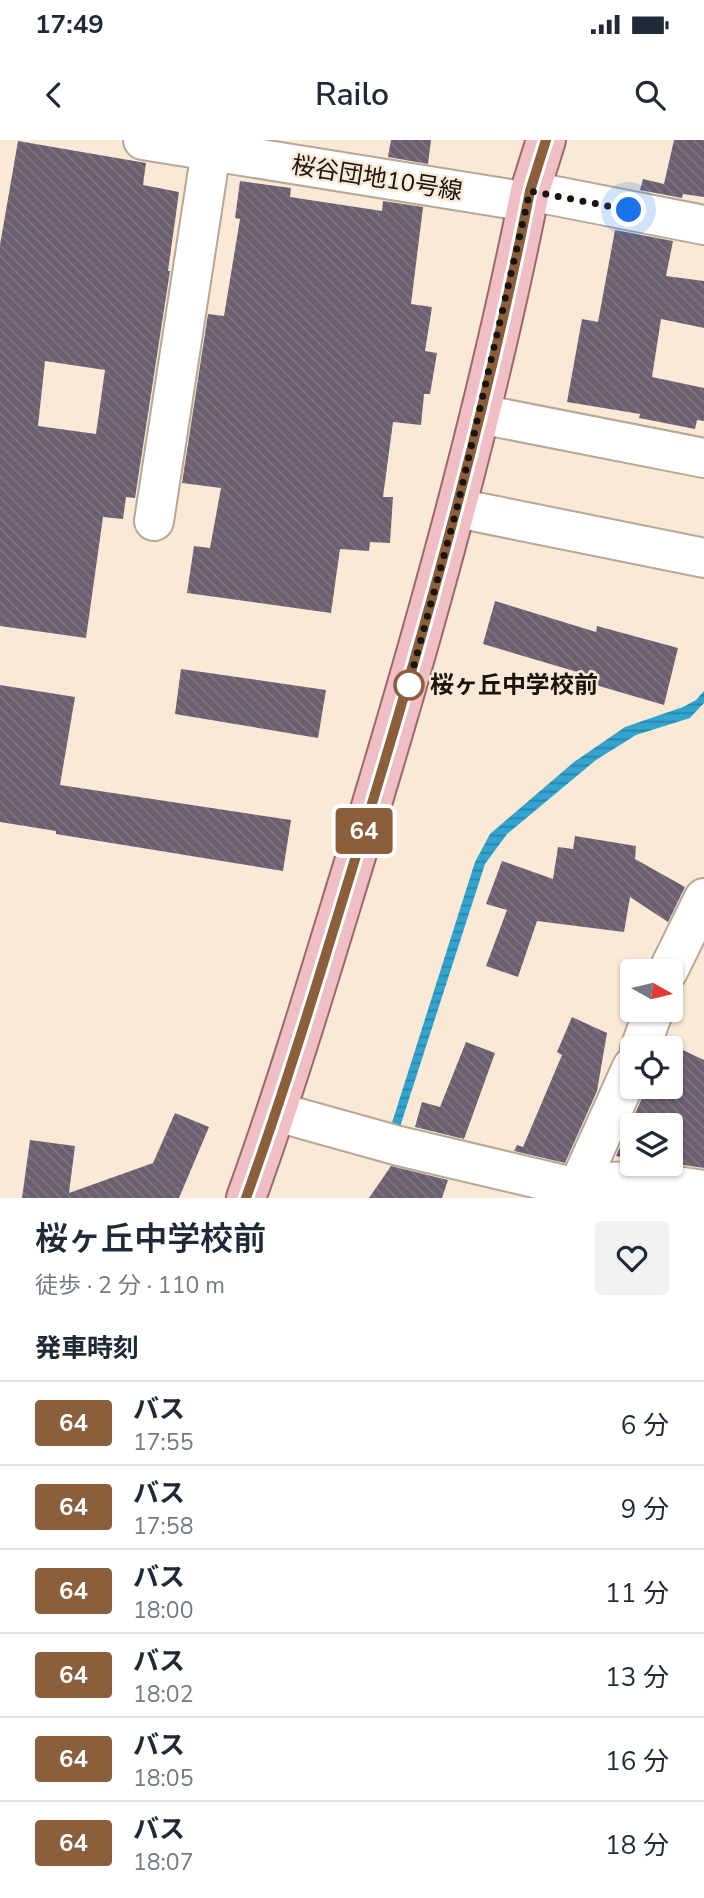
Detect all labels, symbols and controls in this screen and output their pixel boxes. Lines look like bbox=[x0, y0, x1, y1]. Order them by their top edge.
text: 17:49 bbox=[35, 7, 104, 42]
text: Railo bbox=[315, 73, 389, 116]
icon: back bbox=[35, 76, 73, 114]
icon: search bbox=[631, 76, 669, 114]
street label: 桜谷団地10号線 bbox=[289, 149, 465, 207]
your location bbox=[611, 192, 646, 227]
place label: 桜ヶ丘中学校前 bbox=[430, 669, 598, 701]
marker: 桜ヶ丘中学校前 bbox=[394, 670, 424, 700]
line badge: 64 bbox=[332, 808, 396, 854]
text: 64 bbox=[350, 815, 378, 847]
north arrow bbox=[620, 959, 682, 1022]
map controls bbox=[620, 959, 683, 1176]
button: locate bbox=[620, 1036, 683, 1099]
button: layers bbox=[620, 1113, 683, 1176]
text: 桜ヶ丘中学校前 bbox=[35, 1217, 266, 1262]
button: heart bbox=[595, 1221, 669, 1295]
text: 徒歩 · 2 分 · 110 m bbox=[35, 1270, 225, 1301]
text: 発車時刻 bbox=[35, 1331, 139, 1366]
text: バス bbox=[133, 1392, 185, 1427]
text: 64 bbox=[59, 1407, 88, 1439]
text: 6 分 bbox=[621, 1408, 669, 1443]
text: 17:55 bbox=[133, 1427, 193, 1458]
text: バス bbox=[133, 1476, 185, 1511]
text: 64 bbox=[59, 1491, 88, 1523]
text: 9 分 bbox=[621, 1492, 669, 1527]
text: 17:58 bbox=[133, 1511, 193, 1542]
text: バス bbox=[133, 1560, 185, 1595]
text: 64 bbox=[59, 1575, 88, 1607]
text: 11 分 bbox=[605, 1576, 669, 1611]
text: 18:00 bbox=[133, 1595, 193, 1626]
text: バス bbox=[133, 1644, 185, 1679]
text: 64 bbox=[59, 1659, 88, 1691]
text: 13 分 bbox=[605, 1660, 669, 1695]
text: 18:02 bbox=[133, 1679, 193, 1710]
text: バス bbox=[133, 1728, 185, 1763]
text: 64 bbox=[59, 1743, 88, 1775]
text: 16 分 bbox=[605, 1744, 669, 1779]
text: 18:05 bbox=[133, 1763, 193, 1794]
text: バス bbox=[133, 1812, 185, 1847]
text: 64 bbox=[59, 1827, 88, 1859]
text: 18 分 bbox=[605, 1828, 669, 1863]
text: 18:07 bbox=[133, 1847, 193, 1878]

